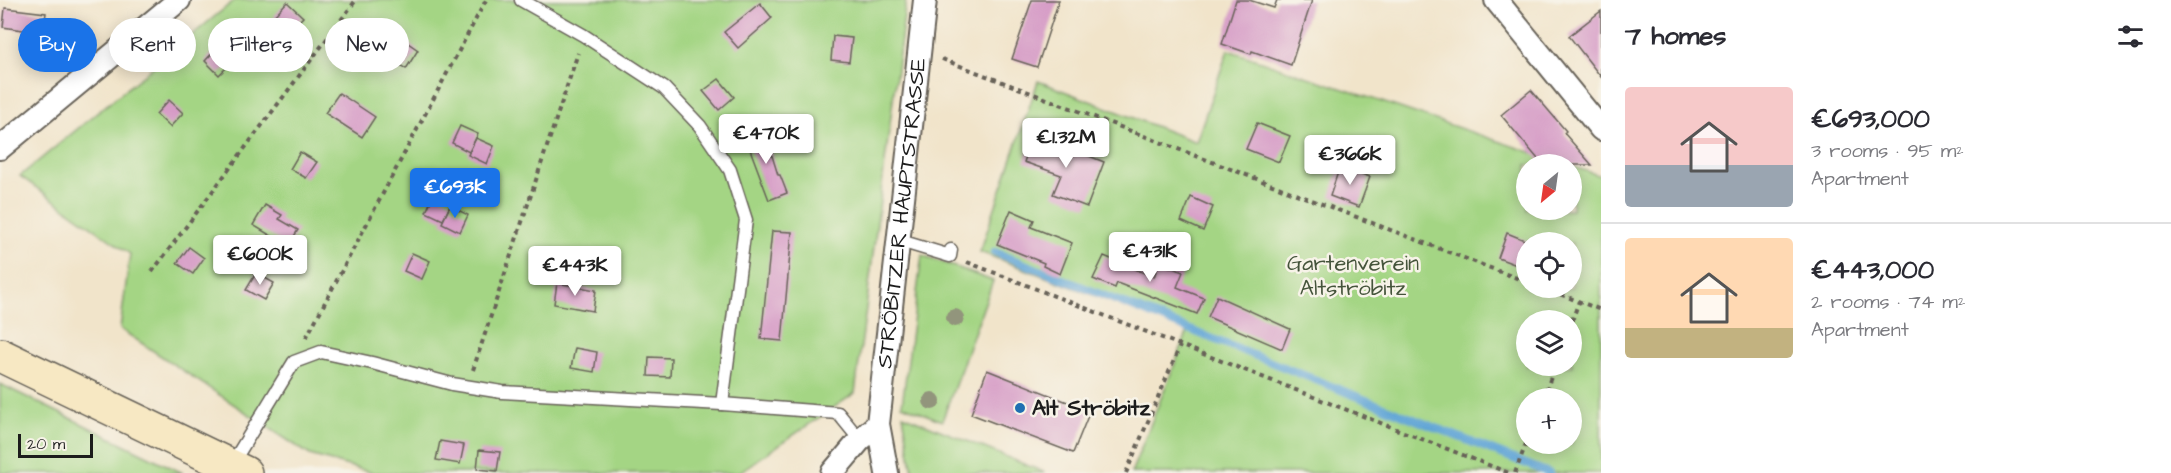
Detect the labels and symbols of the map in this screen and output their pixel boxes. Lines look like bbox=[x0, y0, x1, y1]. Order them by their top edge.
street label: STRÖBITZER HAUPTSTRASSE bbox=[869, 56, 934, 370]
pin: €470K bbox=[724, 114, 808, 165]
pin: €1.32M bbox=[1017, 118, 1115, 169]
pin: €366K bbox=[1308, 135, 1392, 186]
north arrow bbox=[1516, 154, 1582, 220]
pin: €693K bbox=[413, 168, 497, 219]
pin: €431K bbox=[1108, 232, 1192, 283]
pin: €600K bbox=[218, 235, 302, 286]
pin: €443K bbox=[533, 246, 617, 297]
park label: Gartenverein Altströbitz bbox=[1287, 248, 1419, 304]
place label: Alt Ströbitz bbox=[1032, 393, 1151, 424]
marker: Alt Ströbitz bbox=[1013, 401, 1027, 415]
scale bar bbox=[18, 431, 93, 458]

